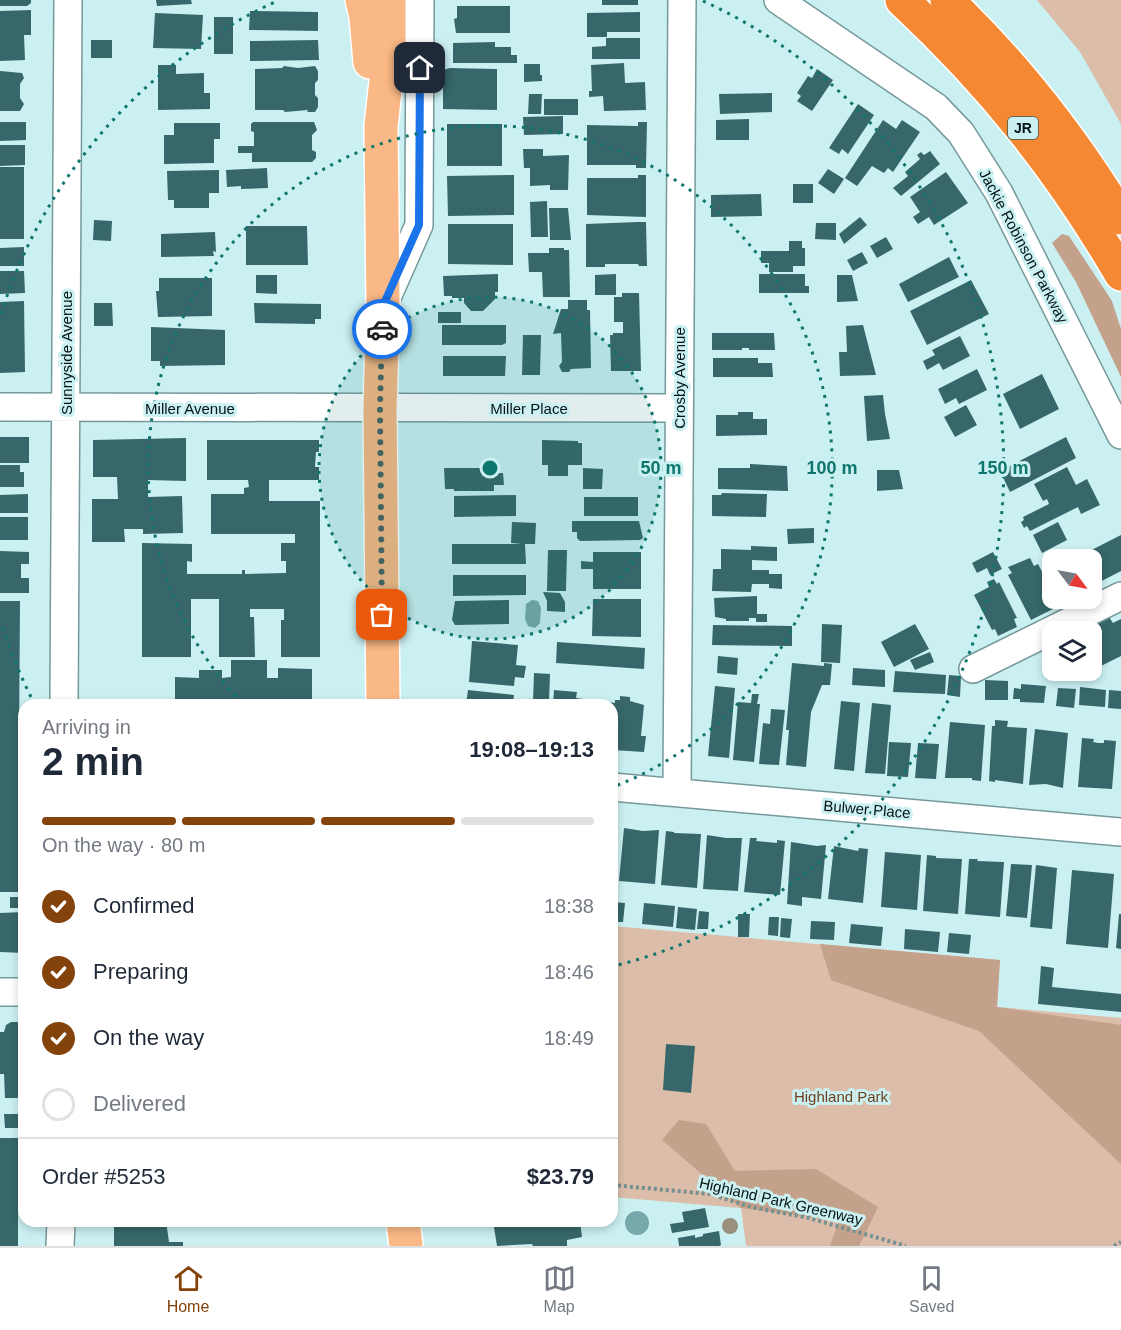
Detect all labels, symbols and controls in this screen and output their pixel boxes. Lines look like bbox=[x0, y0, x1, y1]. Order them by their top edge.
pin bbox=[394, 42, 445, 93]
icon: home bbox=[403, 51, 436, 84]
road number: JR bbox=[1008, 117, 1038, 139]
street label: Jackie Robinson Parkway bbox=[976, 166, 1072, 326]
street label: Sunnyside Avenue bbox=[58, 291, 75, 415]
courier bbox=[352, 299, 412, 359]
icon: car bbox=[366, 313, 399, 346]
street label: Crosby Avenue bbox=[671, 327, 688, 429]
street label: Miller Avenue bbox=[145, 400, 235, 417]
street label: Miller Place bbox=[490, 400, 568, 417]
centre of rings bbox=[480, 458, 500, 478]
text: 50 m bbox=[640, 458, 682, 478]
text: 100 m bbox=[806, 458, 858, 478]
text: 150 m bbox=[977, 458, 1029, 478]
north arrow bbox=[1042, 549, 1102, 609]
map controls bbox=[1042, 549, 1102, 681]
pin bbox=[356, 589, 407, 640]
icon: bag bbox=[365, 598, 398, 631]
button: layers bbox=[1042, 621, 1102, 681]
text: Arriving in bbox=[42, 716, 131, 738]
text: 19:08–19:13 bbox=[469, 737, 594, 762]
text: 2 min bbox=[42, 740, 144, 783]
street label: Bulwer Place bbox=[823, 797, 911, 821]
text: On the way · 80 m bbox=[42, 834, 205, 856]
icon: check bbox=[42, 890, 75, 923]
text: Confirmed bbox=[93, 893, 194, 918]
text: 18:38 bbox=[544, 895, 594, 917]
icon: check bbox=[42, 956, 75, 989]
text: Preparing bbox=[93, 959, 188, 984]
text: 18:46 bbox=[544, 961, 594, 983]
icon: check bbox=[42, 1022, 75, 1055]
text: On the way bbox=[93, 1025, 204, 1050]
text: 18:49 bbox=[544, 1027, 594, 1049]
park label: Highland Park bbox=[794, 1088, 889, 1105]
text: Delivered bbox=[93, 1091, 186, 1116]
text: Order #5253 bbox=[42, 1164, 166, 1189]
text: $23.79 bbox=[527, 1164, 594, 1189]
street label: Highland Park Greenway bbox=[698, 1174, 865, 1228]
tab: Home bbox=[167, 1262, 209, 1316]
tab: Map bbox=[543, 1262, 576, 1316]
tab: Saved bbox=[909, 1262, 954, 1316]

